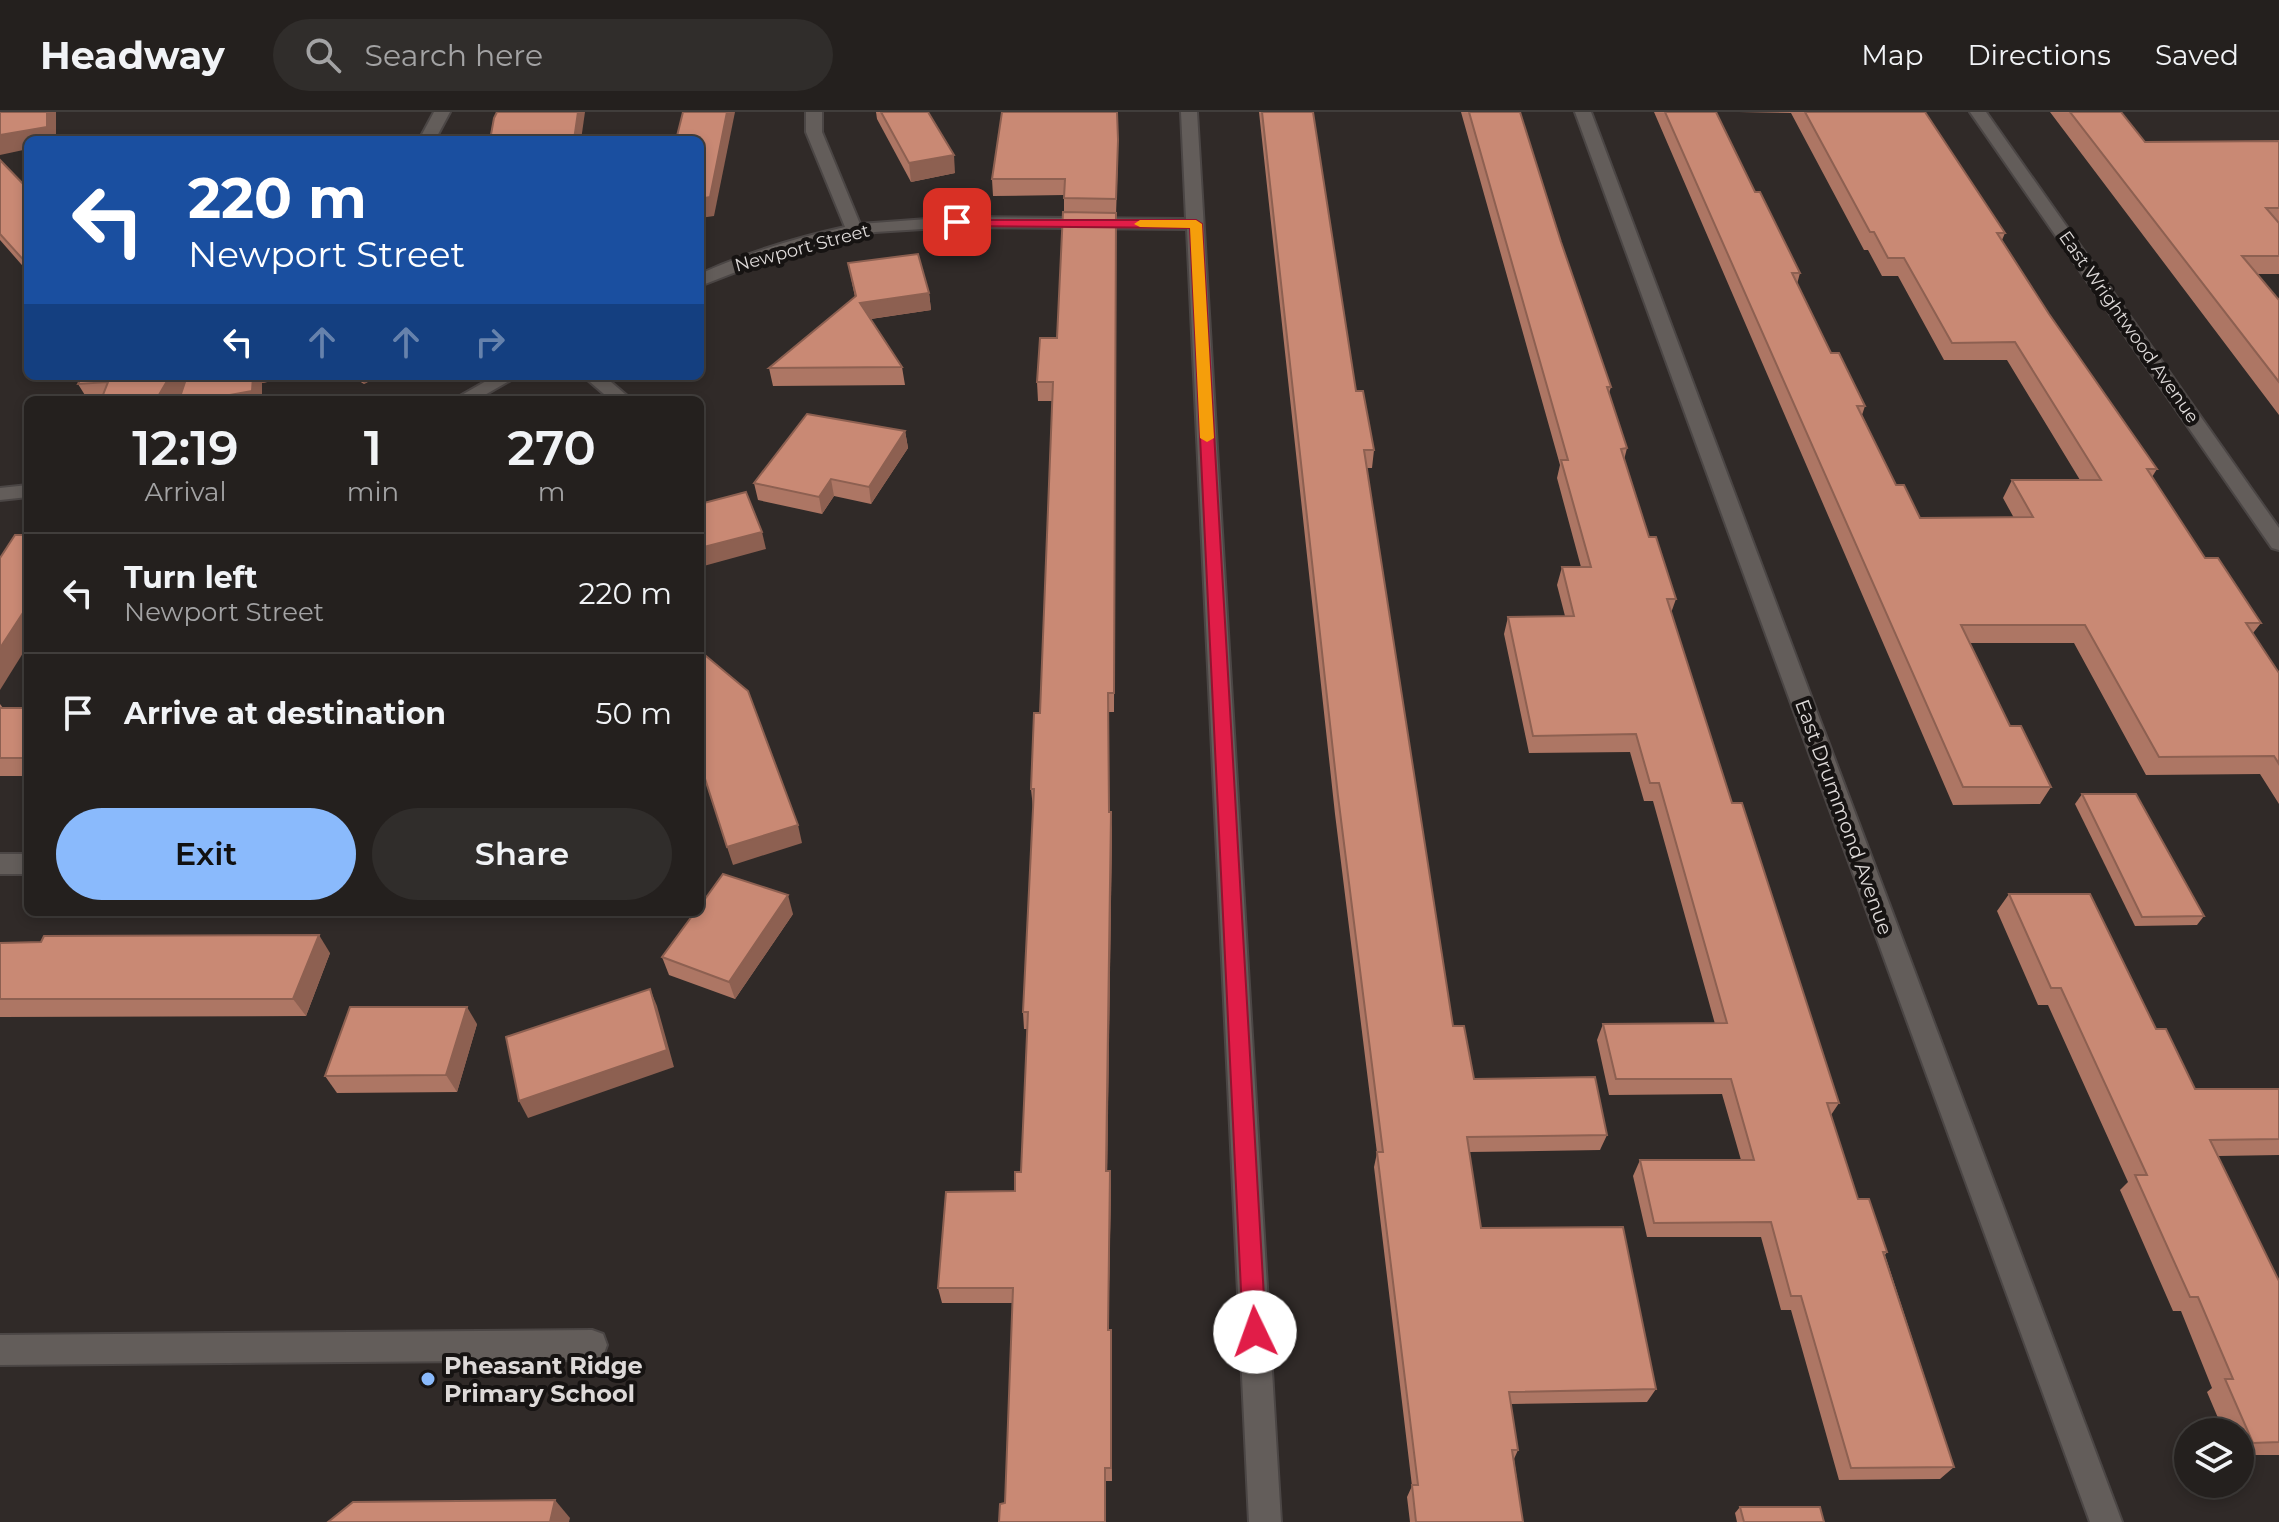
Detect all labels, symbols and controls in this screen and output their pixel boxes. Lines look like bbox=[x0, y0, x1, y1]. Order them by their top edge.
search box bbox=[273, 19, 833, 91]
text: Headway bbox=[40, 32, 225, 79]
icon: search bbox=[301, 33, 345, 77]
text: Search here bbox=[365, 37, 543, 74]
text: Map bbox=[1861, 38, 1923, 72]
text: Directions bbox=[1967, 38, 2111, 72]
text: Saved bbox=[2155, 38, 2239, 72]
text: 220 m bbox=[188, 164, 367, 232]
icon: left bbox=[56, 168, 160, 272]
pin bbox=[923, 188, 991, 256]
icon: arrive bbox=[935, 200, 979, 244]
street label: Newport Street bbox=[732, 219, 872, 277]
street label: East Wrightwood Avenue bbox=[2054, 227, 2204, 427]
text: Newport Street bbox=[188, 232, 465, 276]
icon: left bbox=[216, 320, 260, 364]
icon: ahead bbox=[300, 320, 344, 364]
icon: ahead bbox=[384, 320, 428, 364]
icon: right bbox=[468, 320, 512, 364]
text: 12:19 bbox=[132, 419, 239, 477]
text: 1 bbox=[364, 419, 382, 477]
text: 270 bbox=[507, 419, 596, 477]
text: Arrival bbox=[144, 476, 226, 508]
text: min bbox=[347, 476, 399, 508]
text: m bbox=[538, 476, 565, 508]
text: Turn left bbox=[124, 559, 257, 596]
icon: left bbox=[56, 571, 100, 615]
text: 220 m bbox=[578, 575, 672, 612]
text: Newport Street bbox=[124, 596, 324, 628]
icon: arrive bbox=[56, 691, 100, 735]
text: Arrive at destination bbox=[124, 695, 446, 732]
text: 50 m bbox=[595, 695, 672, 732]
street label: East Drummond Avenue bbox=[1790, 696, 1898, 938]
button: Exit bbox=[56, 808, 356, 900]
button: Share bbox=[372, 808, 672, 900]
position arrow bbox=[1213, 1290, 1297, 1374]
place label: Pheasant Ridge Primary School bbox=[444, 1351, 643, 1408]
marker: Pheasant Ridge Primary School bbox=[419, 1370, 437, 1388]
map controls bbox=[2174, 1418, 2254, 1498]
button: layers bbox=[2174, 1418, 2254, 1498]

